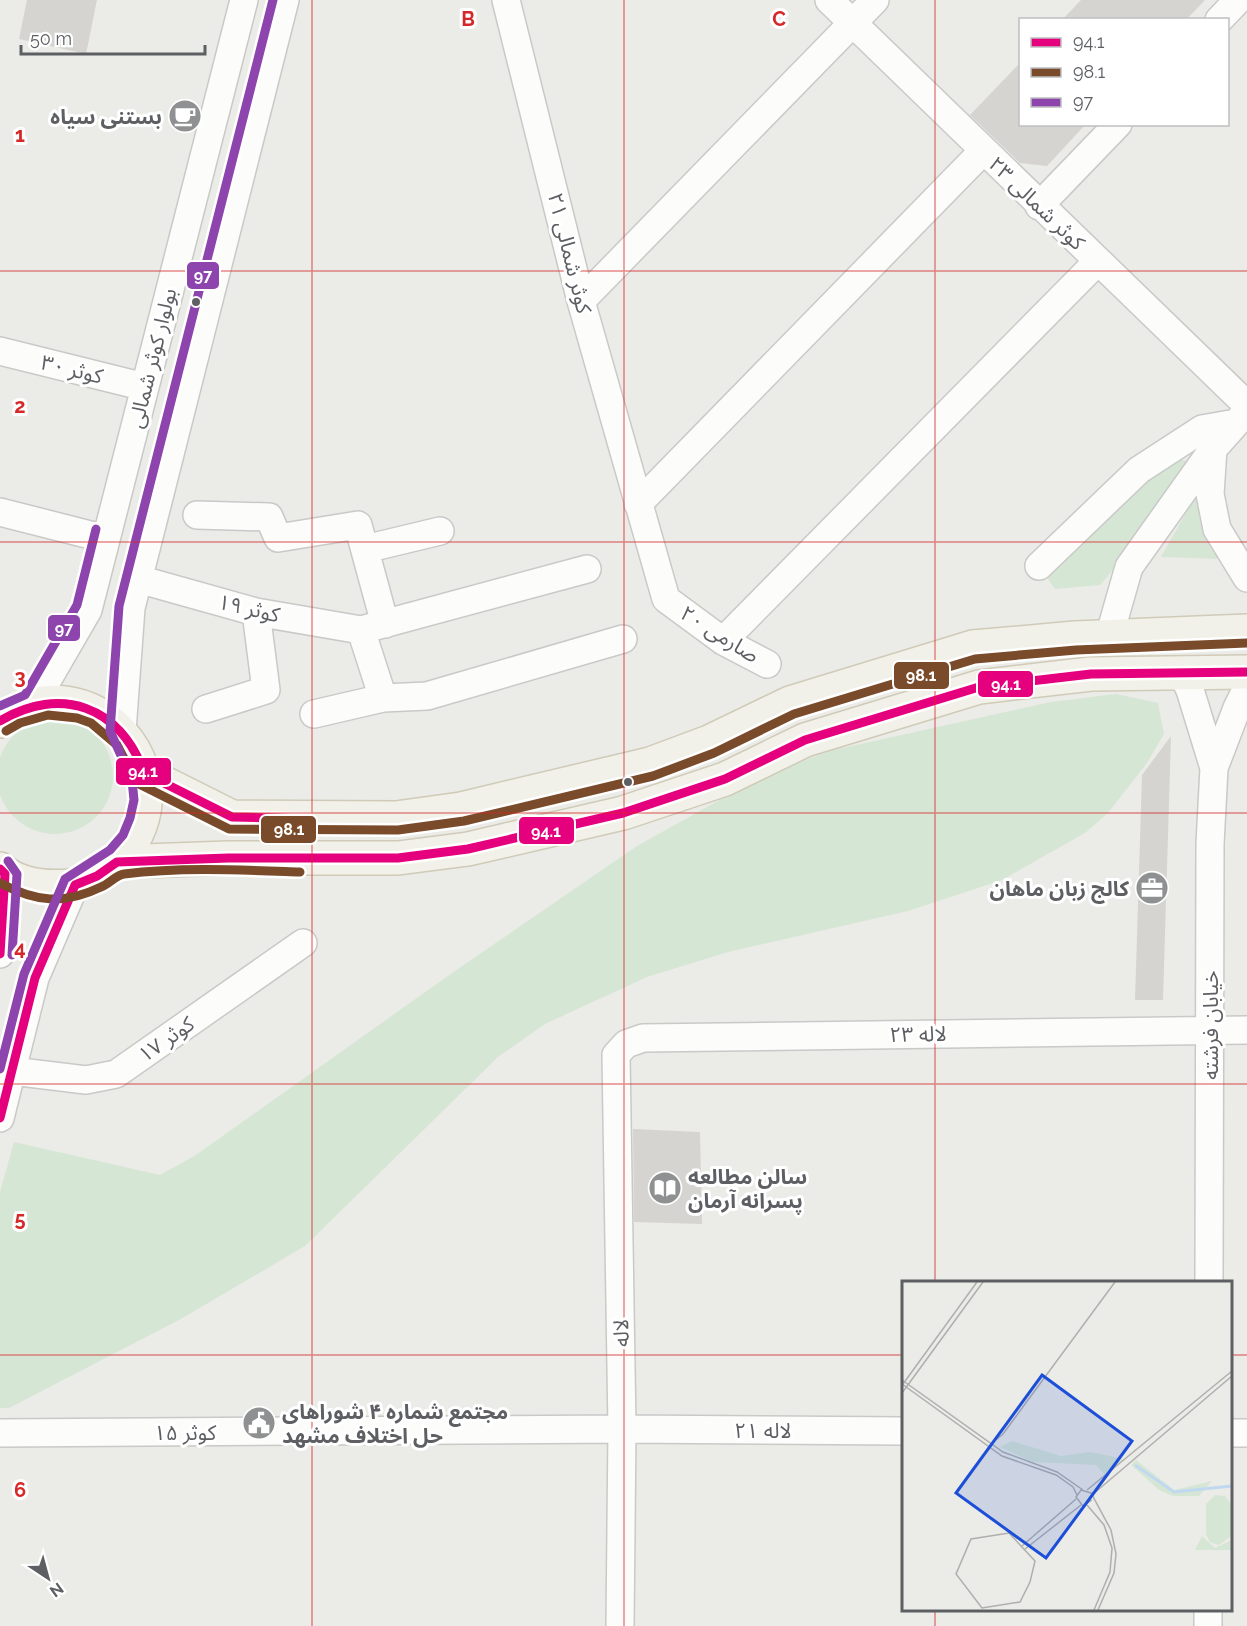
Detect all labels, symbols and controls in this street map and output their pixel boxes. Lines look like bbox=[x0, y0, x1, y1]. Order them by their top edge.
text: B bbox=[461, 7, 475, 31]
text: C bbox=[772, 7, 786, 31]
scale bar bbox=[21, 18, 206, 56]
legend bbox=[1019, 18, 1229, 126]
text: 50 m bbox=[30, 28, 72, 49]
text: 94.1 bbox=[1073, 31, 1105, 52]
text: 98.1 bbox=[1073, 61, 1106, 82]
text: 97 bbox=[1073, 91, 1093, 112]
cafe icon: بستنی سیاه bbox=[167, 98, 203, 134]
place label: بستنی سیاه bbox=[50, 104, 162, 129]
text: 1 bbox=[15, 123, 25, 147]
street label: کوثر شمالی ۲۳ bbox=[984, 151, 1090, 255]
street label: کوثر شمالی ۲۱ bbox=[543, 190, 597, 316]
line badge: 97 bbox=[186, 261, 220, 290]
text: 97 bbox=[194, 266, 212, 285]
street label: بولوار کوثر شمالی bbox=[123, 286, 181, 430]
unlabelled marker bbox=[190, 296, 202, 308]
street label: کوثر ۳۰ bbox=[39, 349, 106, 389]
text: 2 bbox=[14, 394, 26, 418]
street label: کوثر ۱۹ bbox=[216, 589, 283, 627]
street label: صارمی ۲۰ bbox=[676, 600, 764, 668]
line badge: 97 bbox=[47, 614, 81, 642]
text: 97 bbox=[55, 619, 73, 638]
line badge: 98.1 bbox=[893, 661, 950, 690]
text: 3 bbox=[14, 665, 26, 689]
text: 98.1 bbox=[906, 666, 936, 685]
line badge: 94.1 bbox=[977, 670, 1034, 698]
text: 94.1 bbox=[991, 675, 1021, 694]
line badge: 94.1 bbox=[115, 757, 172, 786]
text: 94.1 bbox=[128, 762, 158, 781]
unlabelled marker bbox=[622, 776, 634, 788]
line badge: 98.1 bbox=[260, 815, 317, 844]
line badge: 94.1 bbox=[518, 816, 575, 845]
text: 98.1 bbox=[274, 820, 304, 839]
text: 94.1 bbox=[531, 822, 561, 841]
office icon: کالج زبان ماهان bbox=[1134, 870, 1170, 906]
place label: کالج زبان ماهان bbox=[989, 876, 1129, 904]
text: 4 bbox=[14, 936, 26, 960]
street label: خیابان فرشته bbox=[1198, 970, 1223, 1080]
street label: کوثر ۱۷ bbox=[133, 1011, 199, 1067]
street label: لاله ۲۳ bbox=[889, 1021, 947, 1047]
place label: سالن مطالعه پسرانه آرمان bbox=[688, 1164, 807, 1214]
library icon: سالن مطالعه پسرانه آرمان bbox=[647, 1170, 683, 1206]
text: 5 bbox=[14, 1207, 26, 1231]
inset map bbox=[902, 1281, 1232, 1611]
street label: لاله bbox=[608, 1319, 634, 1347]
place label: مجتمع شماره ۴ شوراهای حل اختلاف مشهد bbox=[282, 1399, 508, 1448]
public building icon: مجتمع شماره ۴ شوراهای حل اختلاف مشهد bbox=[241, 1405, 277, 1441]
street label: لاله ۲۱ bbox=[734, 1418, 792, 1443]
street label: کوثر ۱۵ bbox=[154, 1420, 217, 1445]
text: 6 bbox=[14, 1478, 26, 1502]
north arrow bbox=[18, 1548, 78, 1608]
text: N bbox=[46, 1578, 67, 1601]

